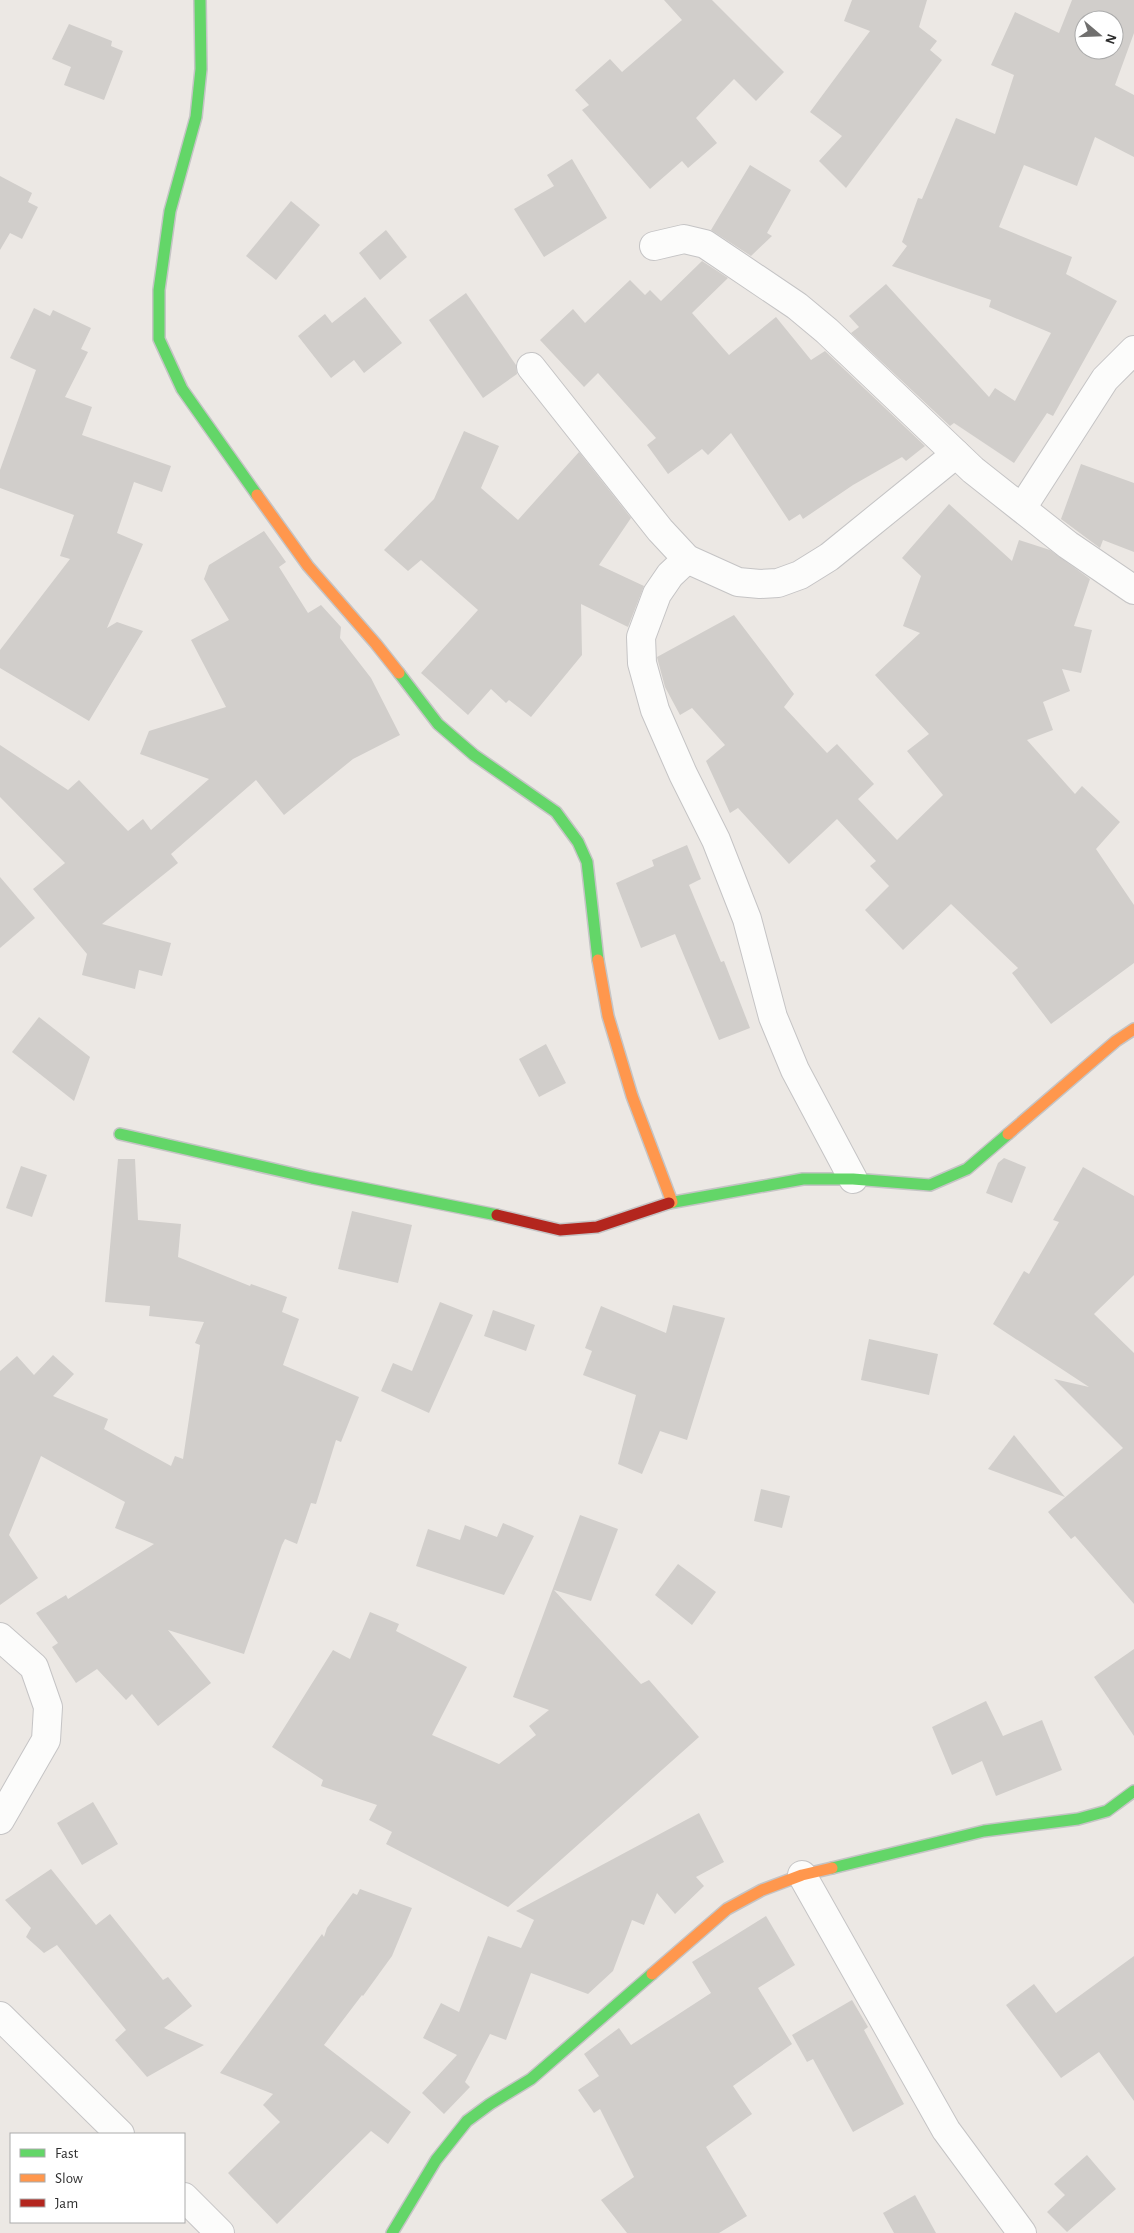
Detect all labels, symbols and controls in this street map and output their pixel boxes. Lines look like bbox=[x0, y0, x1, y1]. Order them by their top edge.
north arrow bbox=[1074, 10, 1124, 60]
text: N bbox=[1102, 32, 1119, 46]
legend bbox=[10, 2133, 185, 2223]
text: Fast bbox=[55, 2146, 79, 2161]
text: Slow bbox=[55, 2171, 83, 2186]
text: Jam bbox=[55, 2196, 78, 2211]

